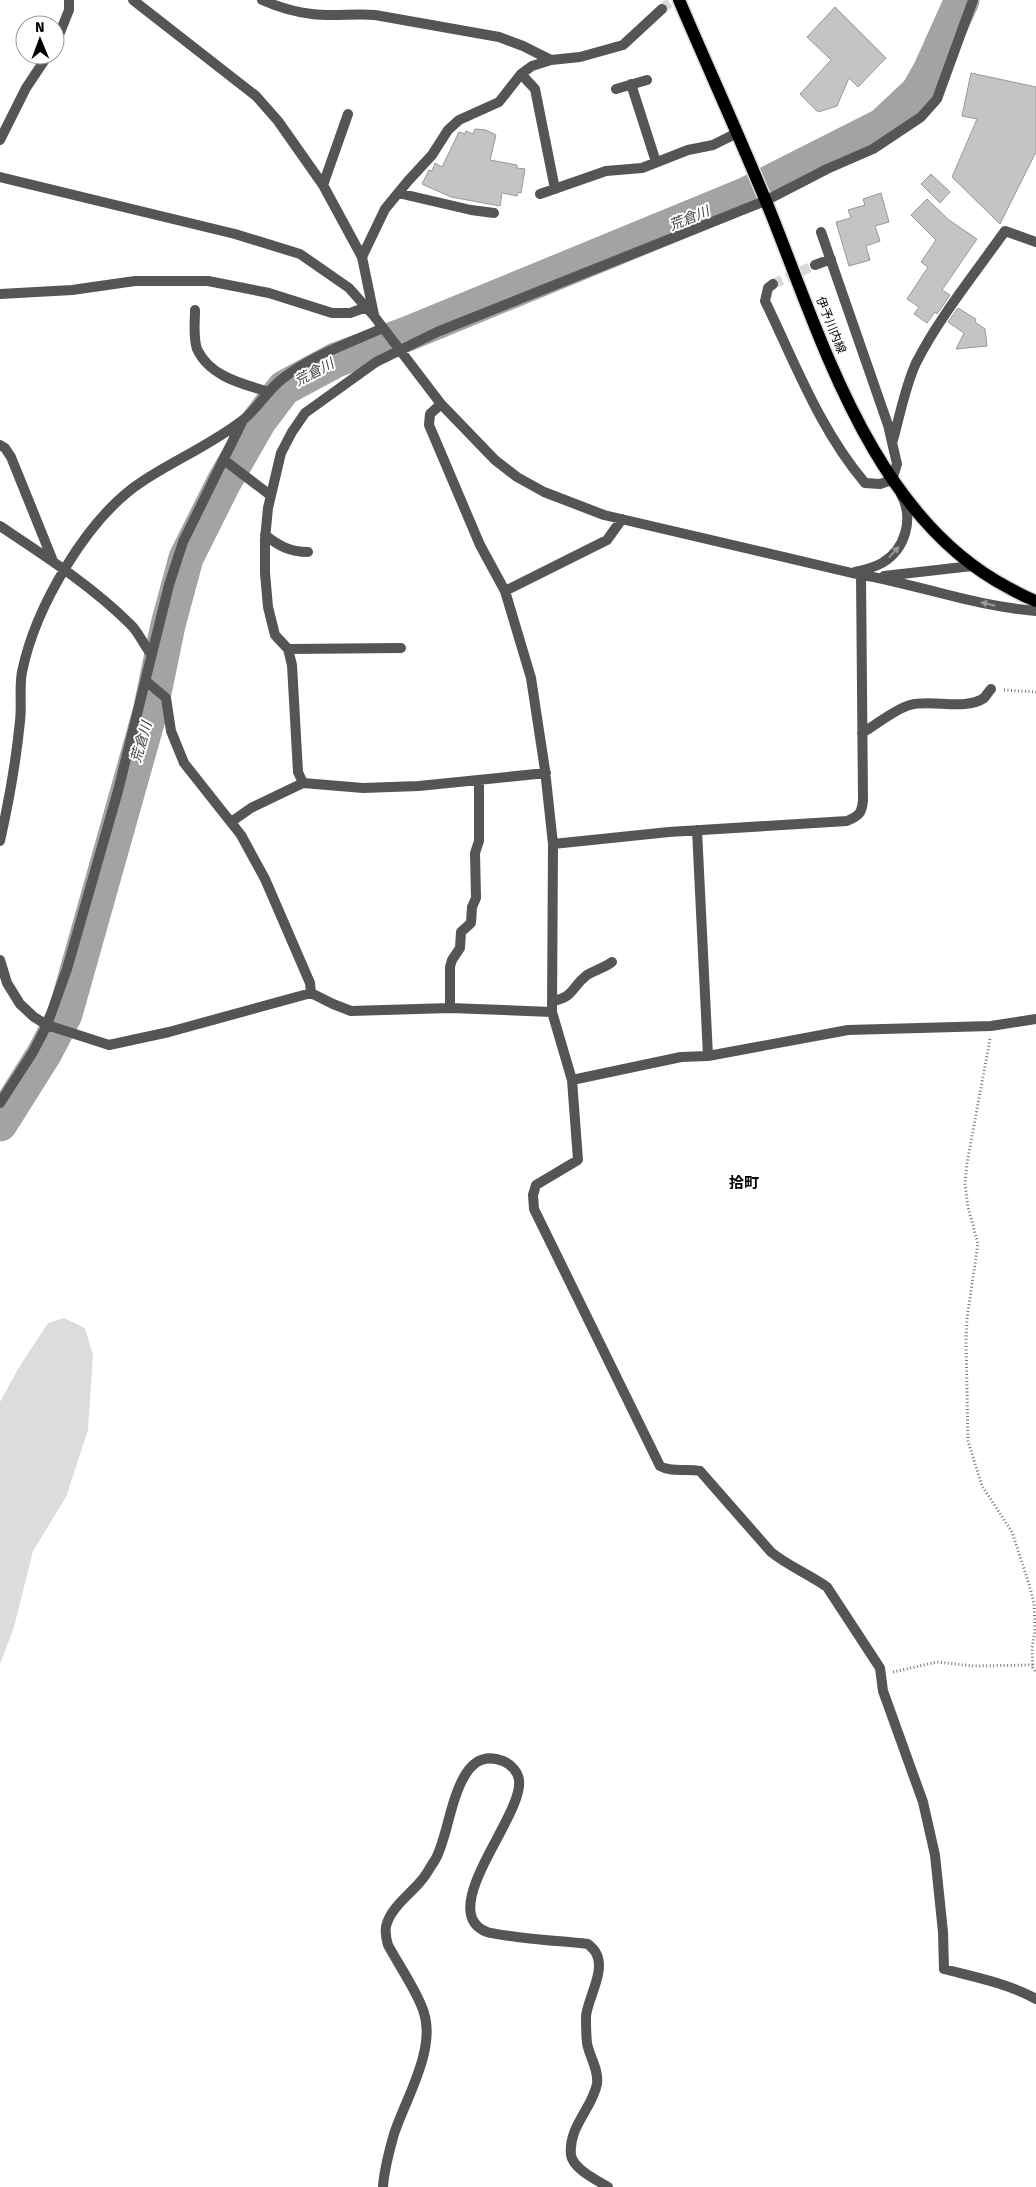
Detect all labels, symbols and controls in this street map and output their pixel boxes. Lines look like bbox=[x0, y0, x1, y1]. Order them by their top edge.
north arrow bbox=[15, 15, 65, 65]
text: N bbox=[35, 19, 45, 36]
water label: 荒倉川 bbox=[667, 202, 714, 234]
street label: 伊予川内線 bbox=[813, 295, 849, 355]
water label: 荒倉川 bbox=[292, 354, 339, 390]
one-way arrow bbox=[889, 545, 900, 558]
one-way arrow bbox=[980, 600, 995, 608]
water label: 荒倉川 bbox=[128, 718, 156, 765]
district label: 拾町 bbox=[729, 1174, 759, 1192]

